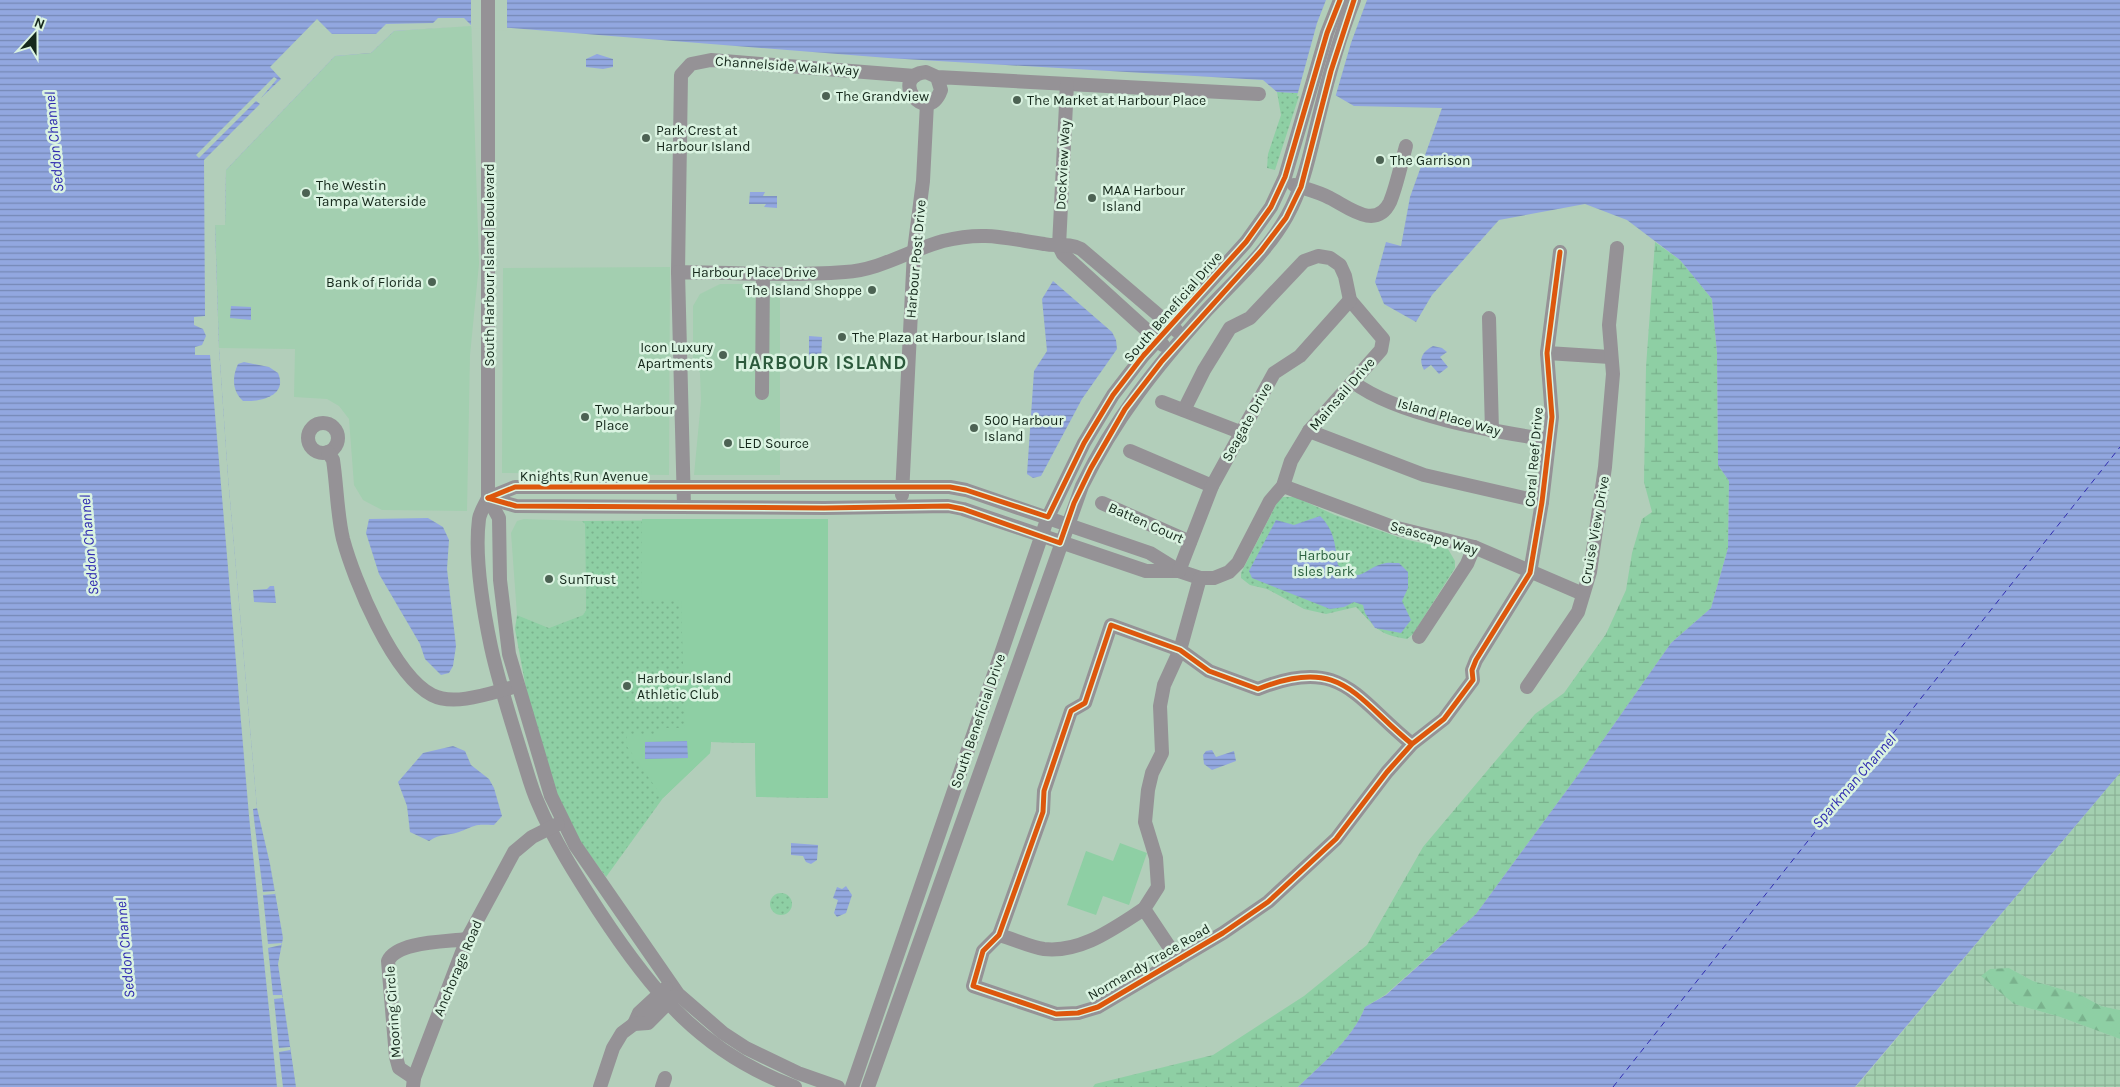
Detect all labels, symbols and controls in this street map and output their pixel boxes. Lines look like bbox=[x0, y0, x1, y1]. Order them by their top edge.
north arrow bbox=[10, 10, 60, 60]
text: N bbox=[32, 14, 47, 33]
street label: Channelside Walk Way bbox=[714, 52, 860, 80]
place label: The Grandview bbox=[836, 88, 929, 105]
marker: The Grandview bbox=[820, 90, 832, 102]
water label: Seddon Channel bbox=[41, 91, 67, 193]
place label: The Market at Harbour Place bbox=[1027, 92, 1206, 109]
marker: The Market at Harbour Place bbox=[1011, 94, 1023, 106]
street label: Dockview Way bbox=[1052, 119, 1074, 210]
place label: Park Crest at Harbour Island bbox=[656, 122, 751, 155]
marker: Park Crest at Harbour Island bbox=[640, 132, 652, 144]
place label: The Garrison bbox=[1390, 152, 1470, 169]
marker: The Garrison bbox=[1374, 154, 1386, 166]
street label: South Harbour Island Boulevard bbox=[481, 163, 498, 367]
place label: The Westin Tampa Waterside bbox=[316, 177, 426, 210]
place label: MAA Harbour Island bbox=[1102, 182, 1186, 215]
marker: The Westin Tampa Waterside bbox=[300, 187, 312, 199]
marker: MAA Harbour Island bbox=[1086, 192, 1098, 204]
street label: Harbour Post Drive bbox=[902, 199, 930, 319]
street label: South Beneficial Drive bbox=[1120, 248, 1226, 366]
street label: Harbour Place Drive bbox=[692, 264, 816, 281]
place label: Bank of Florida bbox=[326, 274, 422, 291]
marker: Bank of Florida bbox=[426, 276, 438, 288]
place label: The Island Shoppe bbox=[745, 282, 862, 299]
marker: The Island Shoppe bbox=[866, 284, 878, 296]
place label: The Plaza at Harbour Island bbox=[852, 329, 1026, 346]
marker: The Plaza at Harbour Island bbox=[836, 331, 848, 343]
place label: Icon Luxury Apartments bbox=[637, 339, 713, 372]
marker: Icon Luxury Apartments bbox=[717, 349, 729, 361]
district label: HARBOUR ISLAND bbox=[735, 352, 907, 374]
street label: Mainsail Drive bbox=[1306, 354, 1378, 434]
street label: Seagate Drive bbox=[1218, 380, 1276, 464]
street label: Island Place Way bbox=[1396, 394, 1503, 440]
place label: Two Harbour Place bbox=[595, 401, 675, 434]
street label: Coral Reef Drive bbox=[1521, 406, 1547, 508]
marker: Two Harbour Place bbox=[579, 411, 591, 423]
place label: 500 Harbour Island bbox=[984, 412, 1064, 445]
marker: 500 Harbour Island bbox=[968, 422, 980, 434]
place label: LED Source bbox=[738, 435, 809, 452]
marker: LED Source bbox=[722, 437, 734, 449]
street label: Knights Run Avenue bbox=[520, 468, 648, 485]
street label: Cruise View Drive bbox=[1577, 475, 1613, 585]
water label: Seddon Channel bbox=[76, 494, 102, 596]
street label: Batten Court bbox=[1106, 499, 1186, 547]
street label: Seascape Way bbox=[1388, 517, 1480, 559]
park label: Harbour Isles Park bbox=[1293, 547, 1355, 580]
place label: SunTrust bbox=[559, 571, 616, 588]
marker: SunTrust bbox=[543, 573, 555, 585]
street label: South Beneficial Drive bbox=[947, 651, 1009, 791]
place label: Harbour Island Athletic Club bbox=[637, 670, 732, 703]
marker: Harbour Island Athletic Club bbox=[621, 680, 633, 692]
water label: Sparkman Channel bbox=[1808, 730, 1900, 832]
water label: Seddon Channel bbox=[112, 897, 138, 999]
street label: Anchorage Road bbox=[430, 917, 486, 1019]
street label: Normandy Trace Road bbox=[1085, 920, 1213, 1004]
street label: Mooring Circle bbox=[381, 965, 405, 1059]

